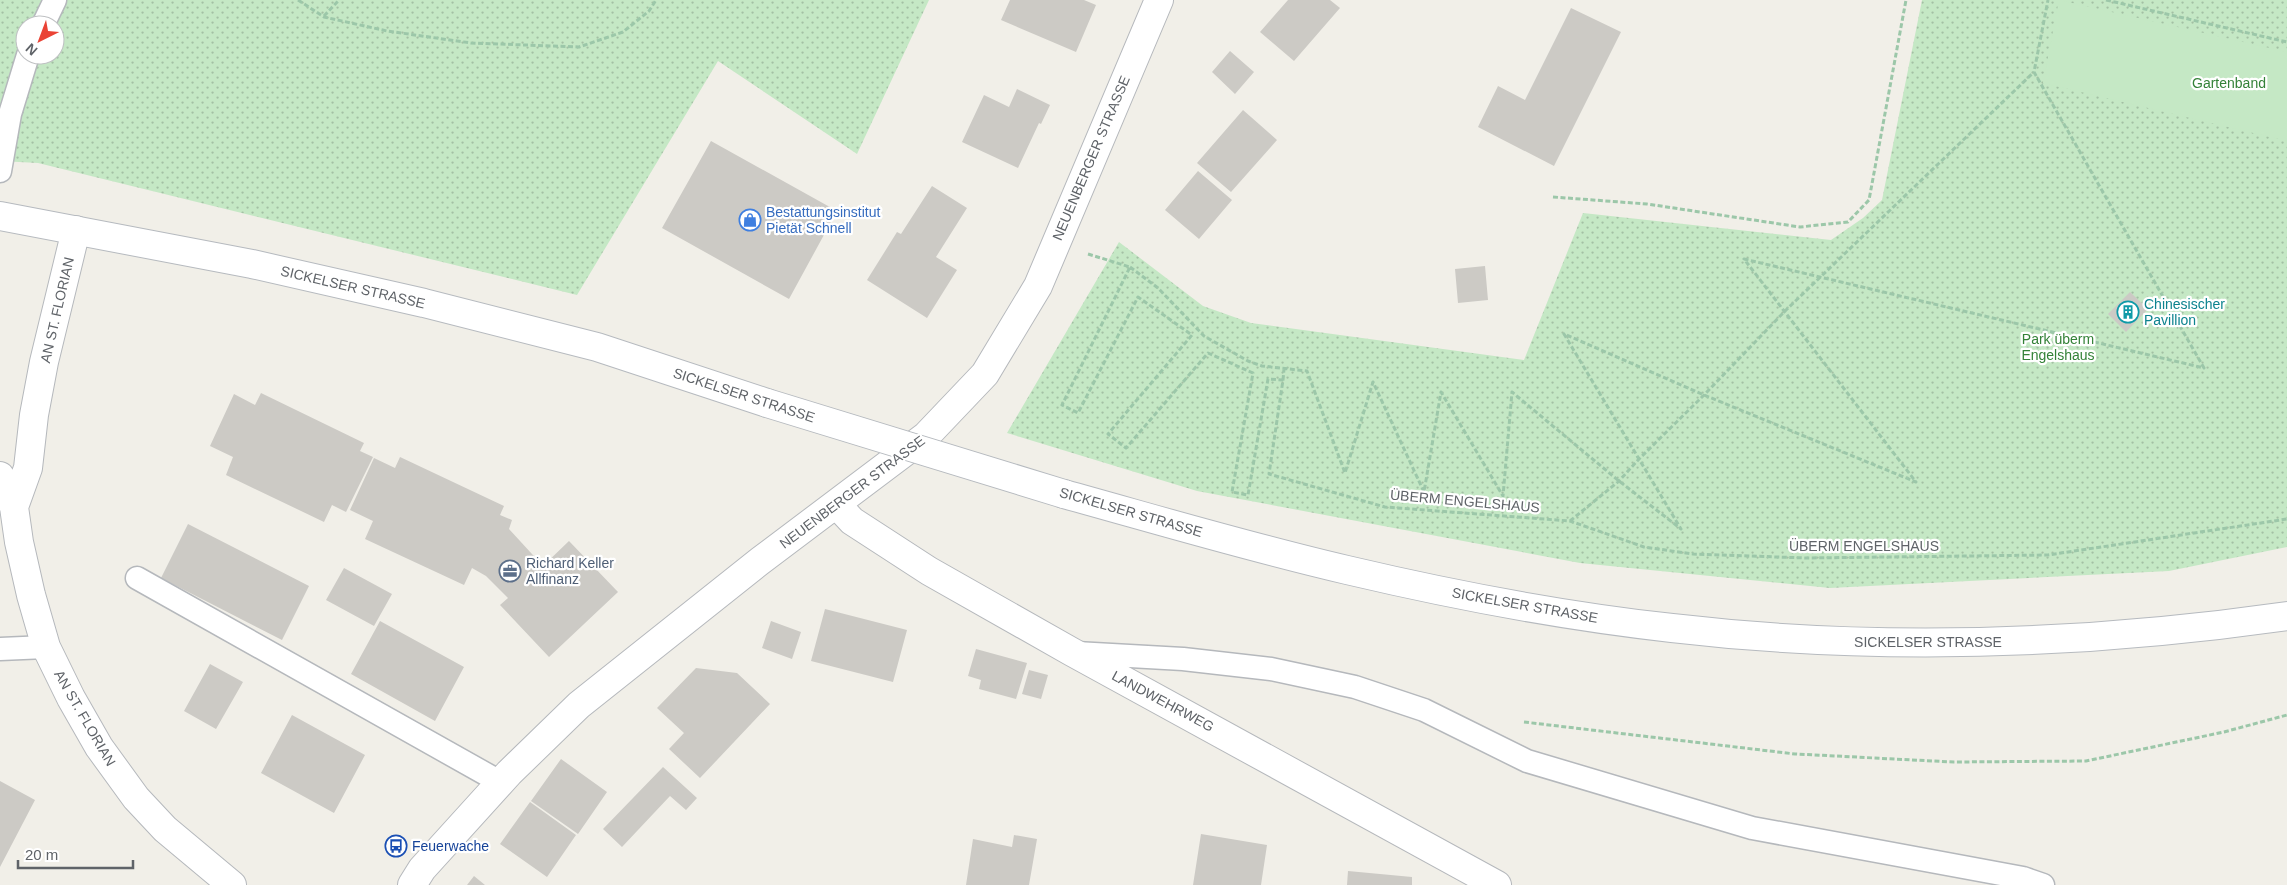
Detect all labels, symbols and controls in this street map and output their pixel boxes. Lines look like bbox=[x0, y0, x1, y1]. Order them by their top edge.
north arrow bbox=[15, 15, 65, 65]
text: N bbox=[22, 40, 40, 59]
street label: NEUENBERGER STRASSE bbox=[1049, 73, 1133, 243]
park label: Gartenband bbox=[2192, 75, 2266, 91]
place label: Bestattungsinstitut Pietät Schnell bbox=[766, 204, 881, 236]
shop icon: Bestattungsinstitut Pietät Schnell bbox=[738, 208, 762, 232]
street label: AN ST. FLORIAN bbox=[37, 256, 77, 364]
street label: SICKELSER STRASSE bbox=[279, 263, 427, 311]
place label: Chinesischer Pavillion bbox=[2144, 296, 2225, 328]
building icon: Chinesischer Pavillion bbox=[2116, 300, 2140, 324]
park label: Park überm Engelshaus bbox=[2021, 331, 2095, 363]
street label: SICKELSER STRASSE bbox=[671, 365, 817, 425]
street label: NEUENBERGER STRASSE bbox=[776, 432, 928, 552]
street label: SICKELSER STRASSE bbox=[1058, 484, 1204, 540]
street label: ÜBERM ENGELSHAUS bbox=[1390, 485, 1541, 516]
street label: ÜBERM ENGELSHAUS bbox=[1789, 537, 1939, 554]
place label: Richard Keller Allfinanz bbox=[526, 555, 614, 587]
office icon: Richard Keller Allfinanz bbox=[498, 559, 522, 583]
street label: SICKELSER STRASSE bbox=[1451, 584, 1599, 626]
street label: SICKELSER STRASSE bbox=[1854, 634, 2002, 650]
street label: AN ST. FLORIAN bbox=[51, 667, 119, 769]
street label: LANDWEHRWEG bbox=[1109, 667, 1217, 735]
bus stop icon: Feuerwache bbox=[384, 834, 408, 858]
scale bar bbox=[18, 838, 132, 870]
place label: Feuerwache bbox=[412, 838, 489, 854]
text: 20 m bbox=[25, 846, 58, 863]

